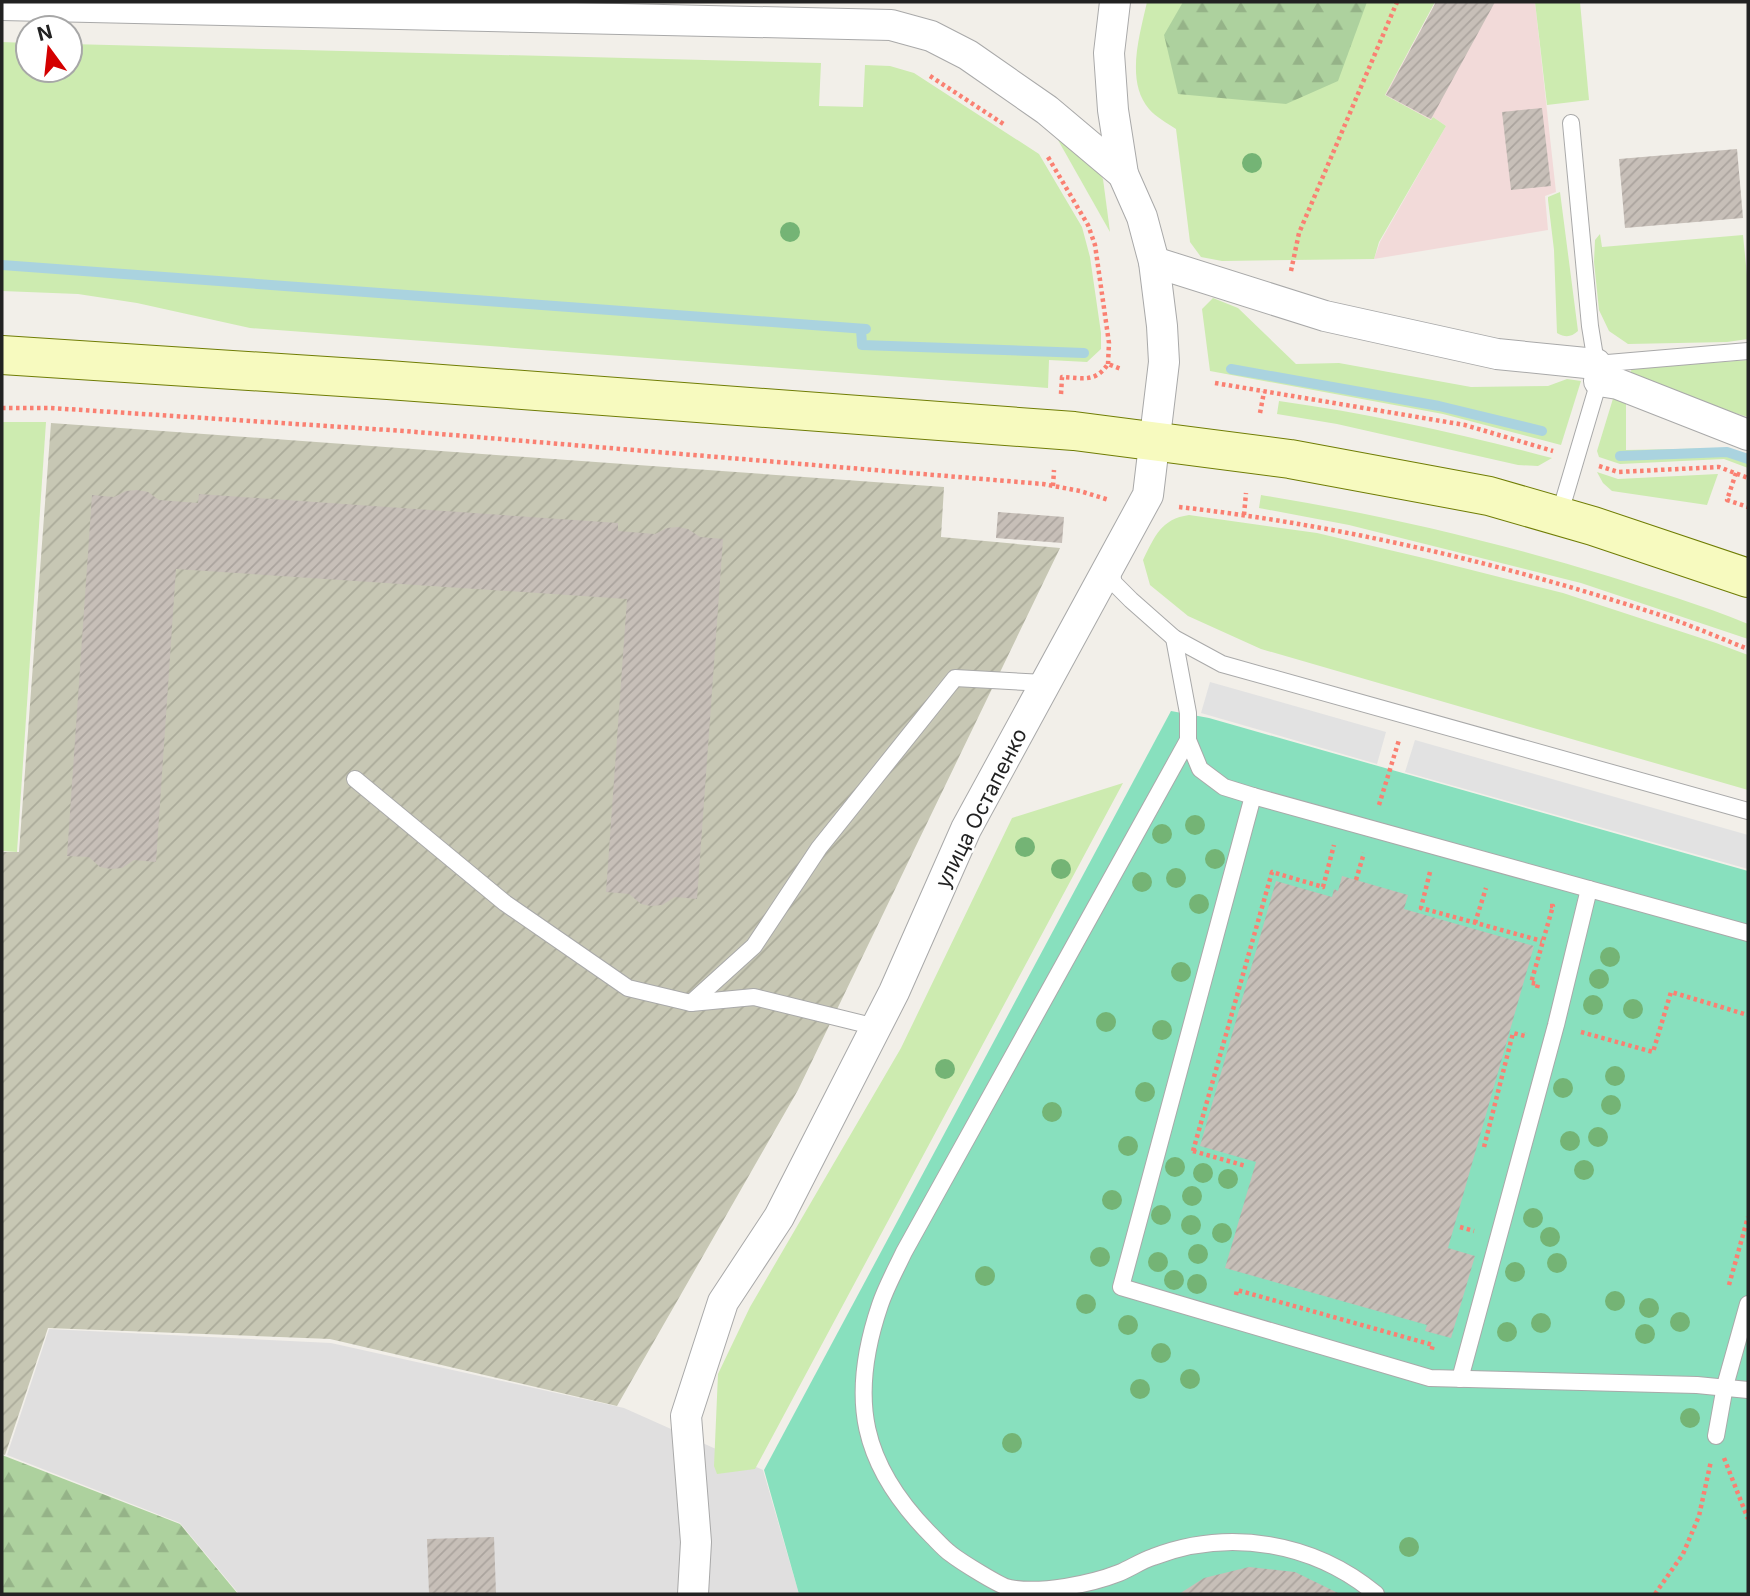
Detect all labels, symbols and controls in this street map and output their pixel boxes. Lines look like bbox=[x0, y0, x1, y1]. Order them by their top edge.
north arrow bbox=[14, 14, 84, 84]
text: N bbox=[35, 20, 55, 46]
street label: улица Остапенко bbox=[930, 724, 1032, 892]

